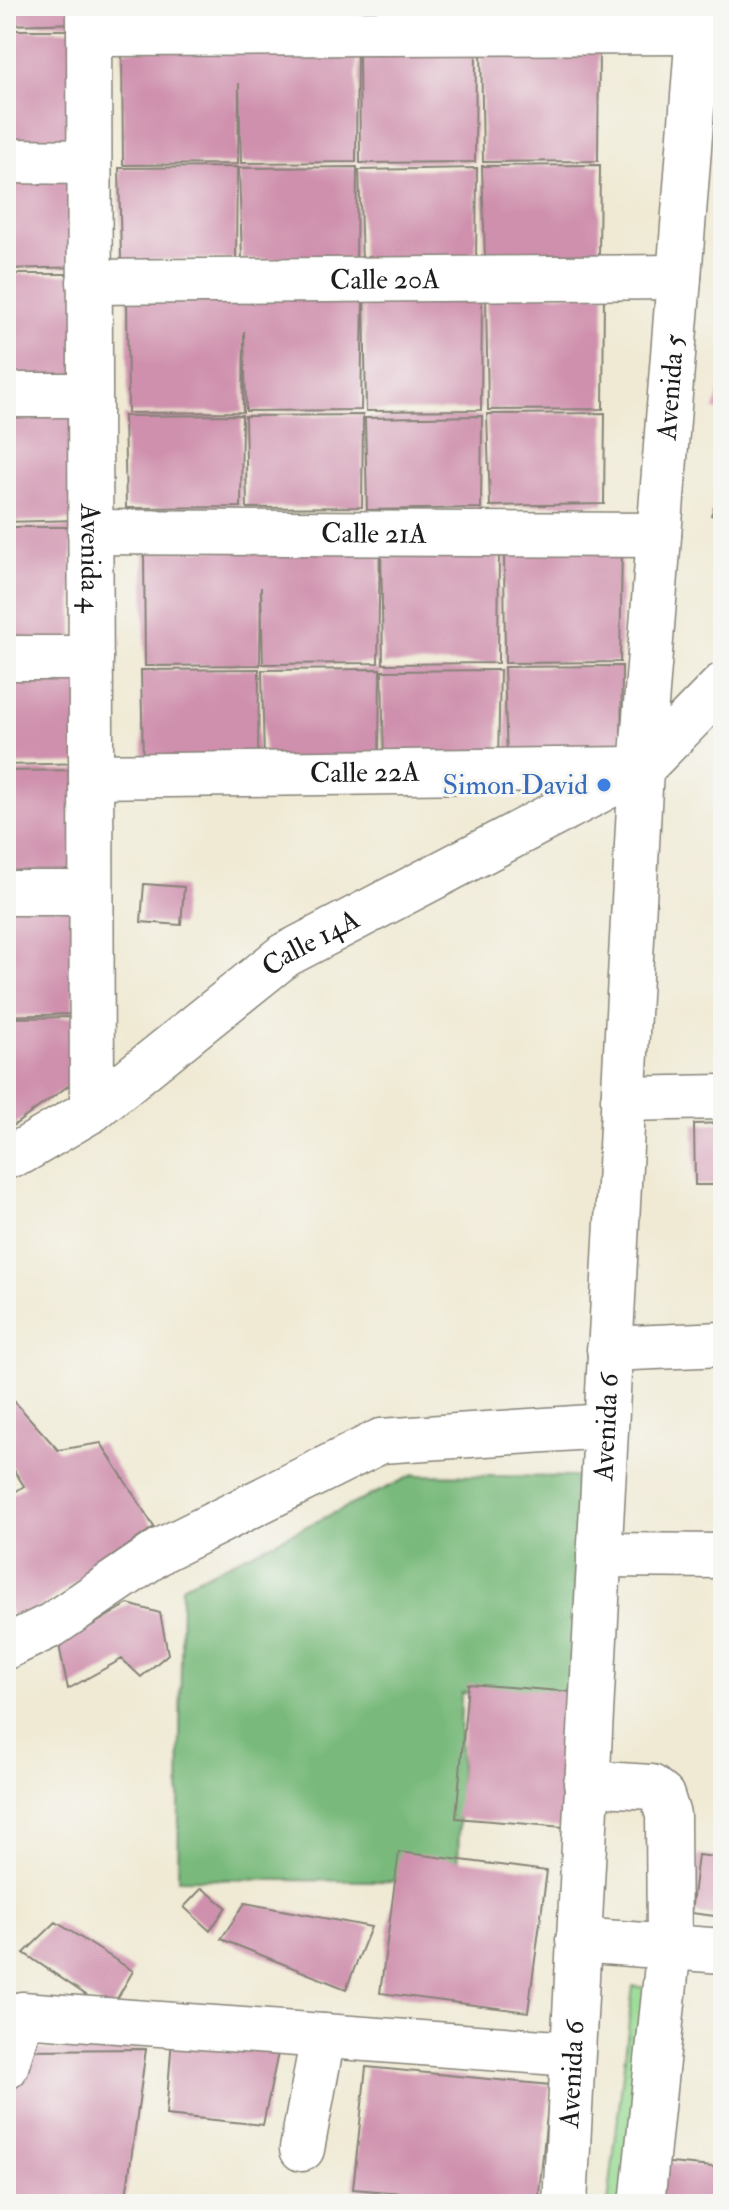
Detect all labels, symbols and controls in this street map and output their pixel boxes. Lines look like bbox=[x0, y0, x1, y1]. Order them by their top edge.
street label: Calle 20A bbox=[330, 262, 440, 297]
street label: Avenida 5 bbox=[649, 332, 692, 442]
street label: Avenida 4 bbox=[73, 503, 108, 614]
street label: Calle 21A bbox=[321, 516, 427, 551]
street label: Calle 22A bbox=[310, 754, 420, 791]
place label: Simon David bbox=[443, 768, 588, 803]
marker: Simon David bbox=[595, 776, 613, 794]
street label: Calle 14A bbox=[255, 902, 366, 984]
street label: Avenida 6 bbox=[586, 1370, 627, 1483]
street label: Avenida 6 bbox=[551, 2018, 592, 2130]

